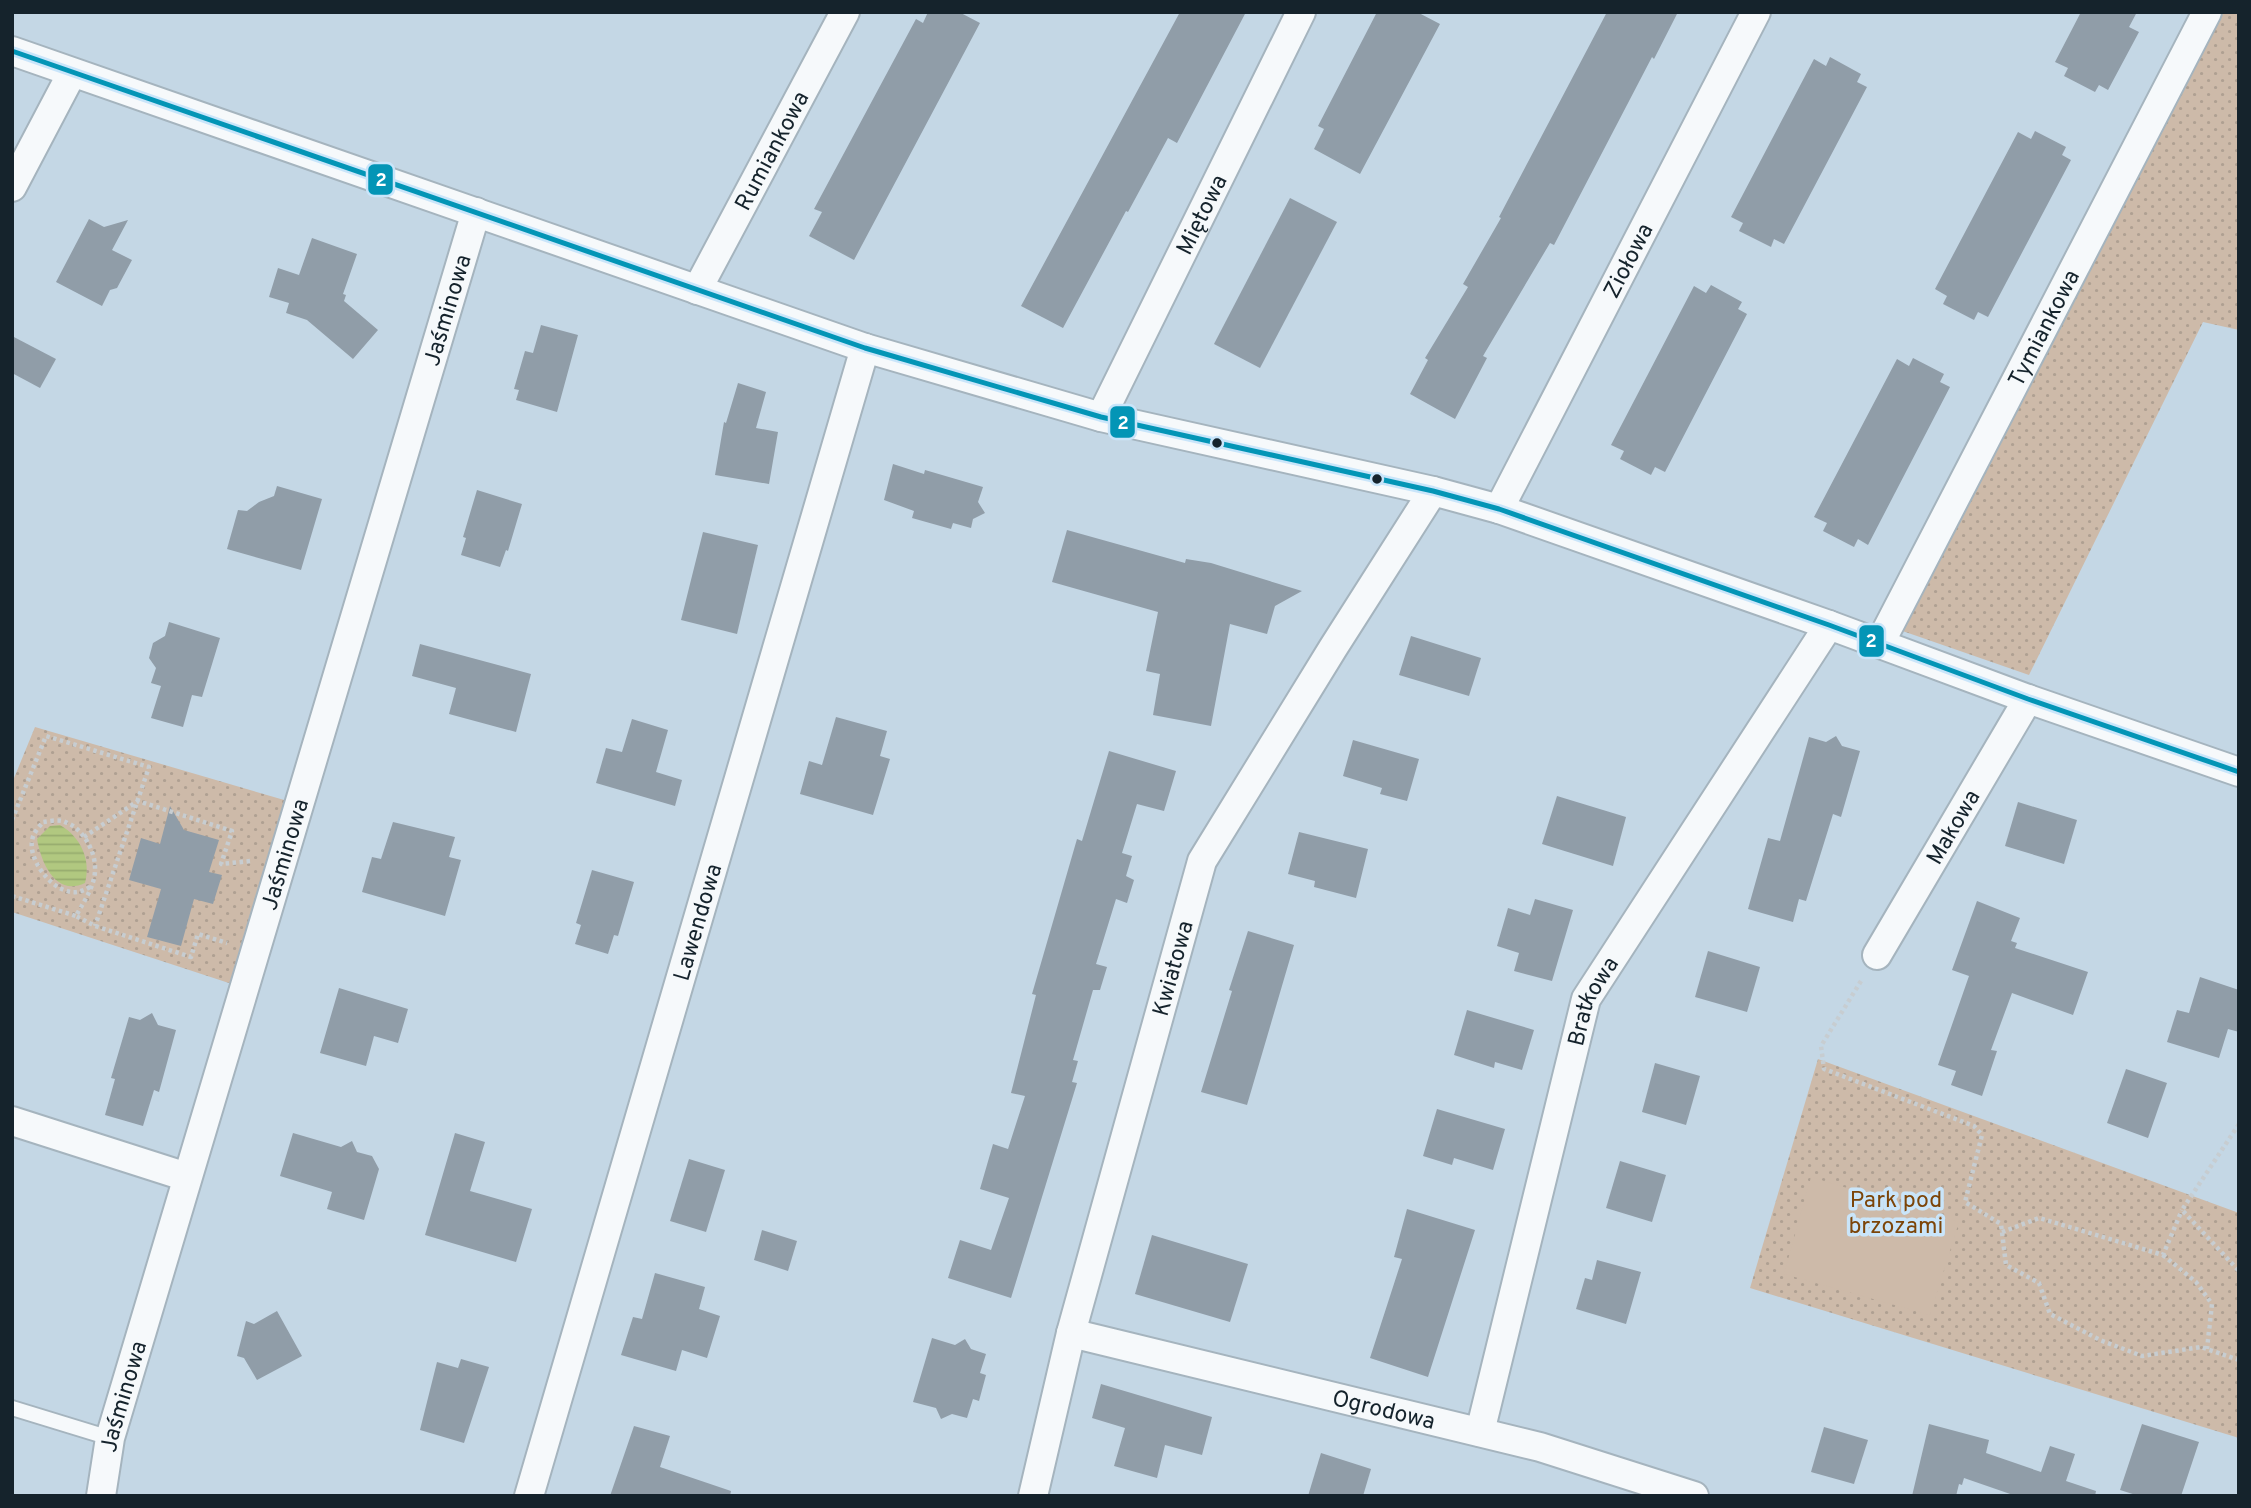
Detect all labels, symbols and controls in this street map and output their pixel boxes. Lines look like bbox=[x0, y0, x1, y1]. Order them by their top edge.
street label: Rumiankowa bbox=[730, 87, 817, 216]
line badge: 2 bbox=[367, 163, 394, 196]
text: 2 bbox=[375, 169, 387, 193]
street label: Miętowa bbox=[1171, 171, 1235, 260]
street label: Ziołowa bbox=[1598, 219, 1661, 304]
street label: Jaśminowa bbox=[419, 251, 480, 370]
street label: Tymiankowa bbox=[2003, 265, 2088, 392]
line badge: 2 bbox=[1109, 405, 1136, 439]
text: 2 bbox=[1117, 412, 1129, 436]
unlabelled marker bbox=[1210, 436, 1224, 450]
unlabelled marker bbox=[1370, 472, 1384, 486]
line badge: 2 bbox=[1858, 624, 1885, 658]
text: 2 bbox=[1865, 630, 1877, 654]
street label: Makowa bbox=[1921, 785, 1988, 871]
street label: Jaśminowa bbox=[256, 796, 317, 914]
street label: Lawendowa bbox=[669, 861, 730, 985]
street label: Kwiatowa bbox=[1148, 918, 1202, 1020]
street label: Bratkowa bbox=[1563, 952, 1627, 1050]
park label: Park pod brzozami bbox=[1849, 1187, 1943, 1242]
street label: Jaśminowa bbox=[96, 1338, 155, 1455]
street label: Ogrodowa bbox=[1329, 1385, 1438, 1438]

